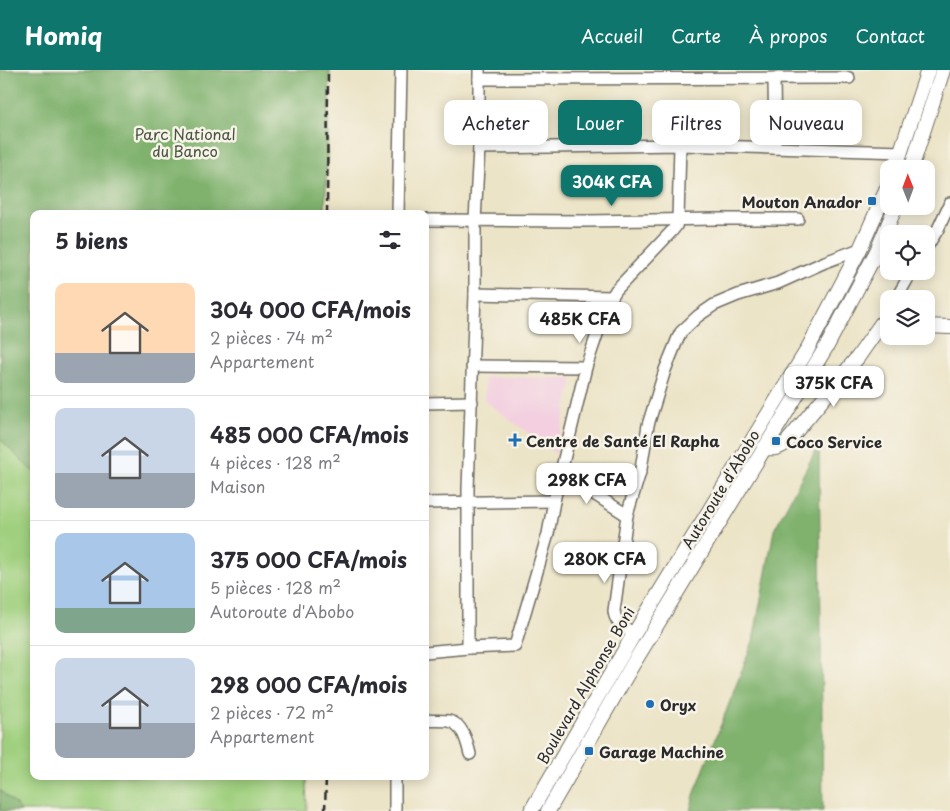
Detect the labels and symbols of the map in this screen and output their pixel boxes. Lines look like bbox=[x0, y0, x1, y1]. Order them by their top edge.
park label: Parc National du Banco bbox=[134, 122, 236, 162]
north arrow bbox=[880, 160, 935, 215]
pin: 304K CFA bbox=[560, 164, 664, 207]
place label: Mouton Anador bbox=[742, 190, 862, 213]
marker: Mouton Anador bbox=[866, 195, 878, 207]
pin: 485K CFA bbox=[528, 302, 632, 344]
pin: 375K CFA bbox=[782, 366, 886, 408]
street label: Autoroute d'Abobo bbox=[675, 425, 765, 553]
place label: Centre de Santé El Rapha bbox=[526, 429, 720, 452]
place label: Coco Service bbox=[786, 430, 882, 453]
marker: Centre de Santé El Rapha bbox=[508, 433, 522, 447]
marker: Coco Service bbox=[770, 435, 782, 447]
pin: 298K CFA bbox=[535, 462, 639, 505]
pin: 280K CFA bbox=[553, 542, 657, 584]
street label: Boulevard Alphonse Boni bbox=[530, 602, 640, 768]
place label: Oryx bbox=[660, 693, 697, 716]
marker: Oryx bbox=[644, 698, 656, 710]
place label: Garage Machine bbox=[599, 740, 724, 763]
marker: Garage Machine bbox=[583, 745, 595, 757]

